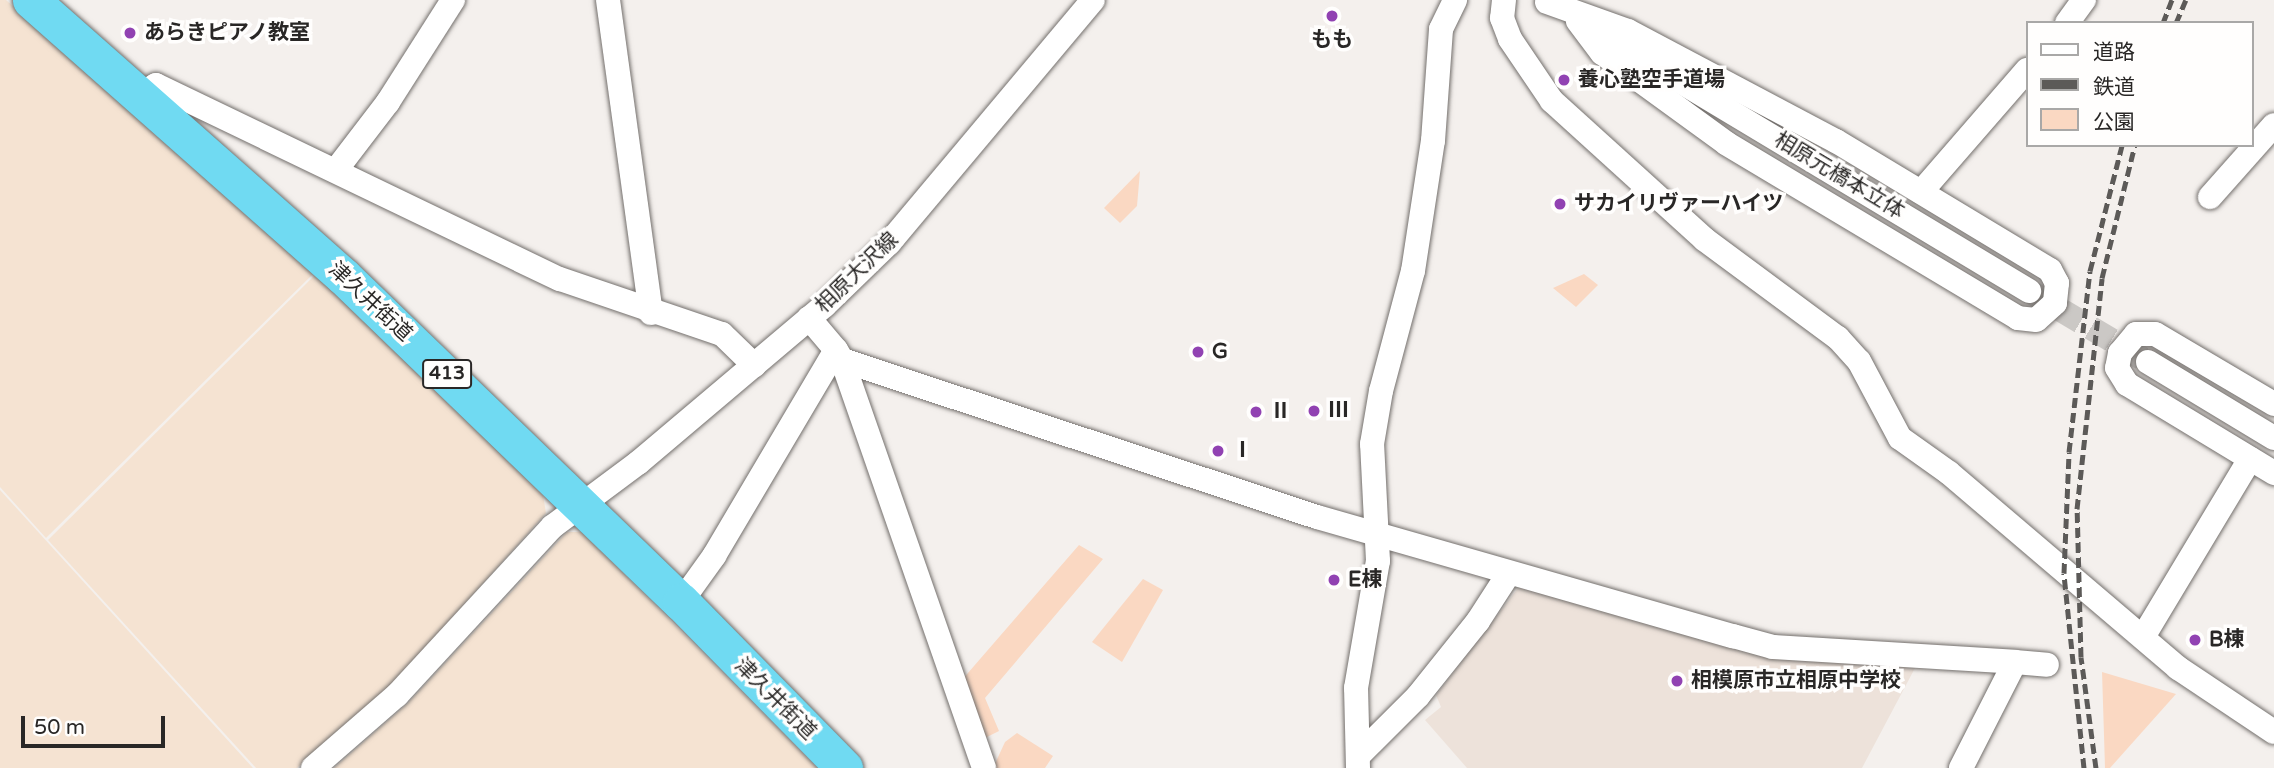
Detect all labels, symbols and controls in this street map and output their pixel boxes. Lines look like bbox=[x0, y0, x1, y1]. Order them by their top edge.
marker: もも bbox=[1324, 8, 1340, 24]
place label: あらきピアノ教室 bbox=[144, 20, 312, 46]
legend bbox=[2025, 21, 2253, 147]
marker: あらきピアノ教室 bbox=[122, 25, 138, 41]
place label: もも bbox=[1311, 27, 1353, 53]
text: 道路 bbox=[2093, 40, 2135, 65]
place label: 養心塾空手道場 bbox=[1578, 67, 1725, 93]
marker: 養心塾空手道場 bbox=[1556, 72, 1572, 88]
text: 鉄道 bbox=[2093, 75, 2135, 100]
text: 公園 bbox=[2093, 110, 2135, 135]
street label: 相原元橋本立体 bbox=[1770, 127, 1908, 225]
place label: サカイリヴァーハイツ bbox=[1574, 191, 1784, 217]
marker: サカイリヴァーハイツ bbox=[1552, 196, 1568, 212]
street label: 相原大沢線 bbox=[810, 227, 904, 319]
street label: 津久井街道 bbox=[323, 257, 417, 347]
place label: G bbox=[1212, 339, 1228, 365]
marker: G bbox=[1190, 344, 1206, 360]
road number: 413 bbox=[421, 358, 473, 390]
place label: Ⅲ bbox=[1328, 398, 1349, 424]
place label: Ⅱ bbox=[1270, 399, 1291, 425]
marker: Ⅲ bbox=[1306, 403, 1322, 419]
marker: Ⅱ bbox=[1248, 404, 1264, 420]
place label: Ⅰ bbox=[1232, 438, 1253, 464]
marker: Ⅰ bbox=[1210, 443, 1226, 459]
place label: E棟 bbox=[1348, 567, 1382, 593]
marker: E棟 bbox=[1326, 572, 1342, 588]
place label: B棟 bbox=[2209, 627, 2245, 653]
marker: B棟 bbox=[2187, 632, 2203, 648]
street label: 津久井街道 bbox=[729, 653, 821, 745]
place label: 相模原市立相原中学校 bbox=[1691, 668, 1901, 694]
marker: 相模原市立相原中学校 bbox=[1669, 673, 1685, 689]
scale bar bbox=[24, 702, 168, 746]
text: 50 m bbox=[34, 715, 85, 740]

